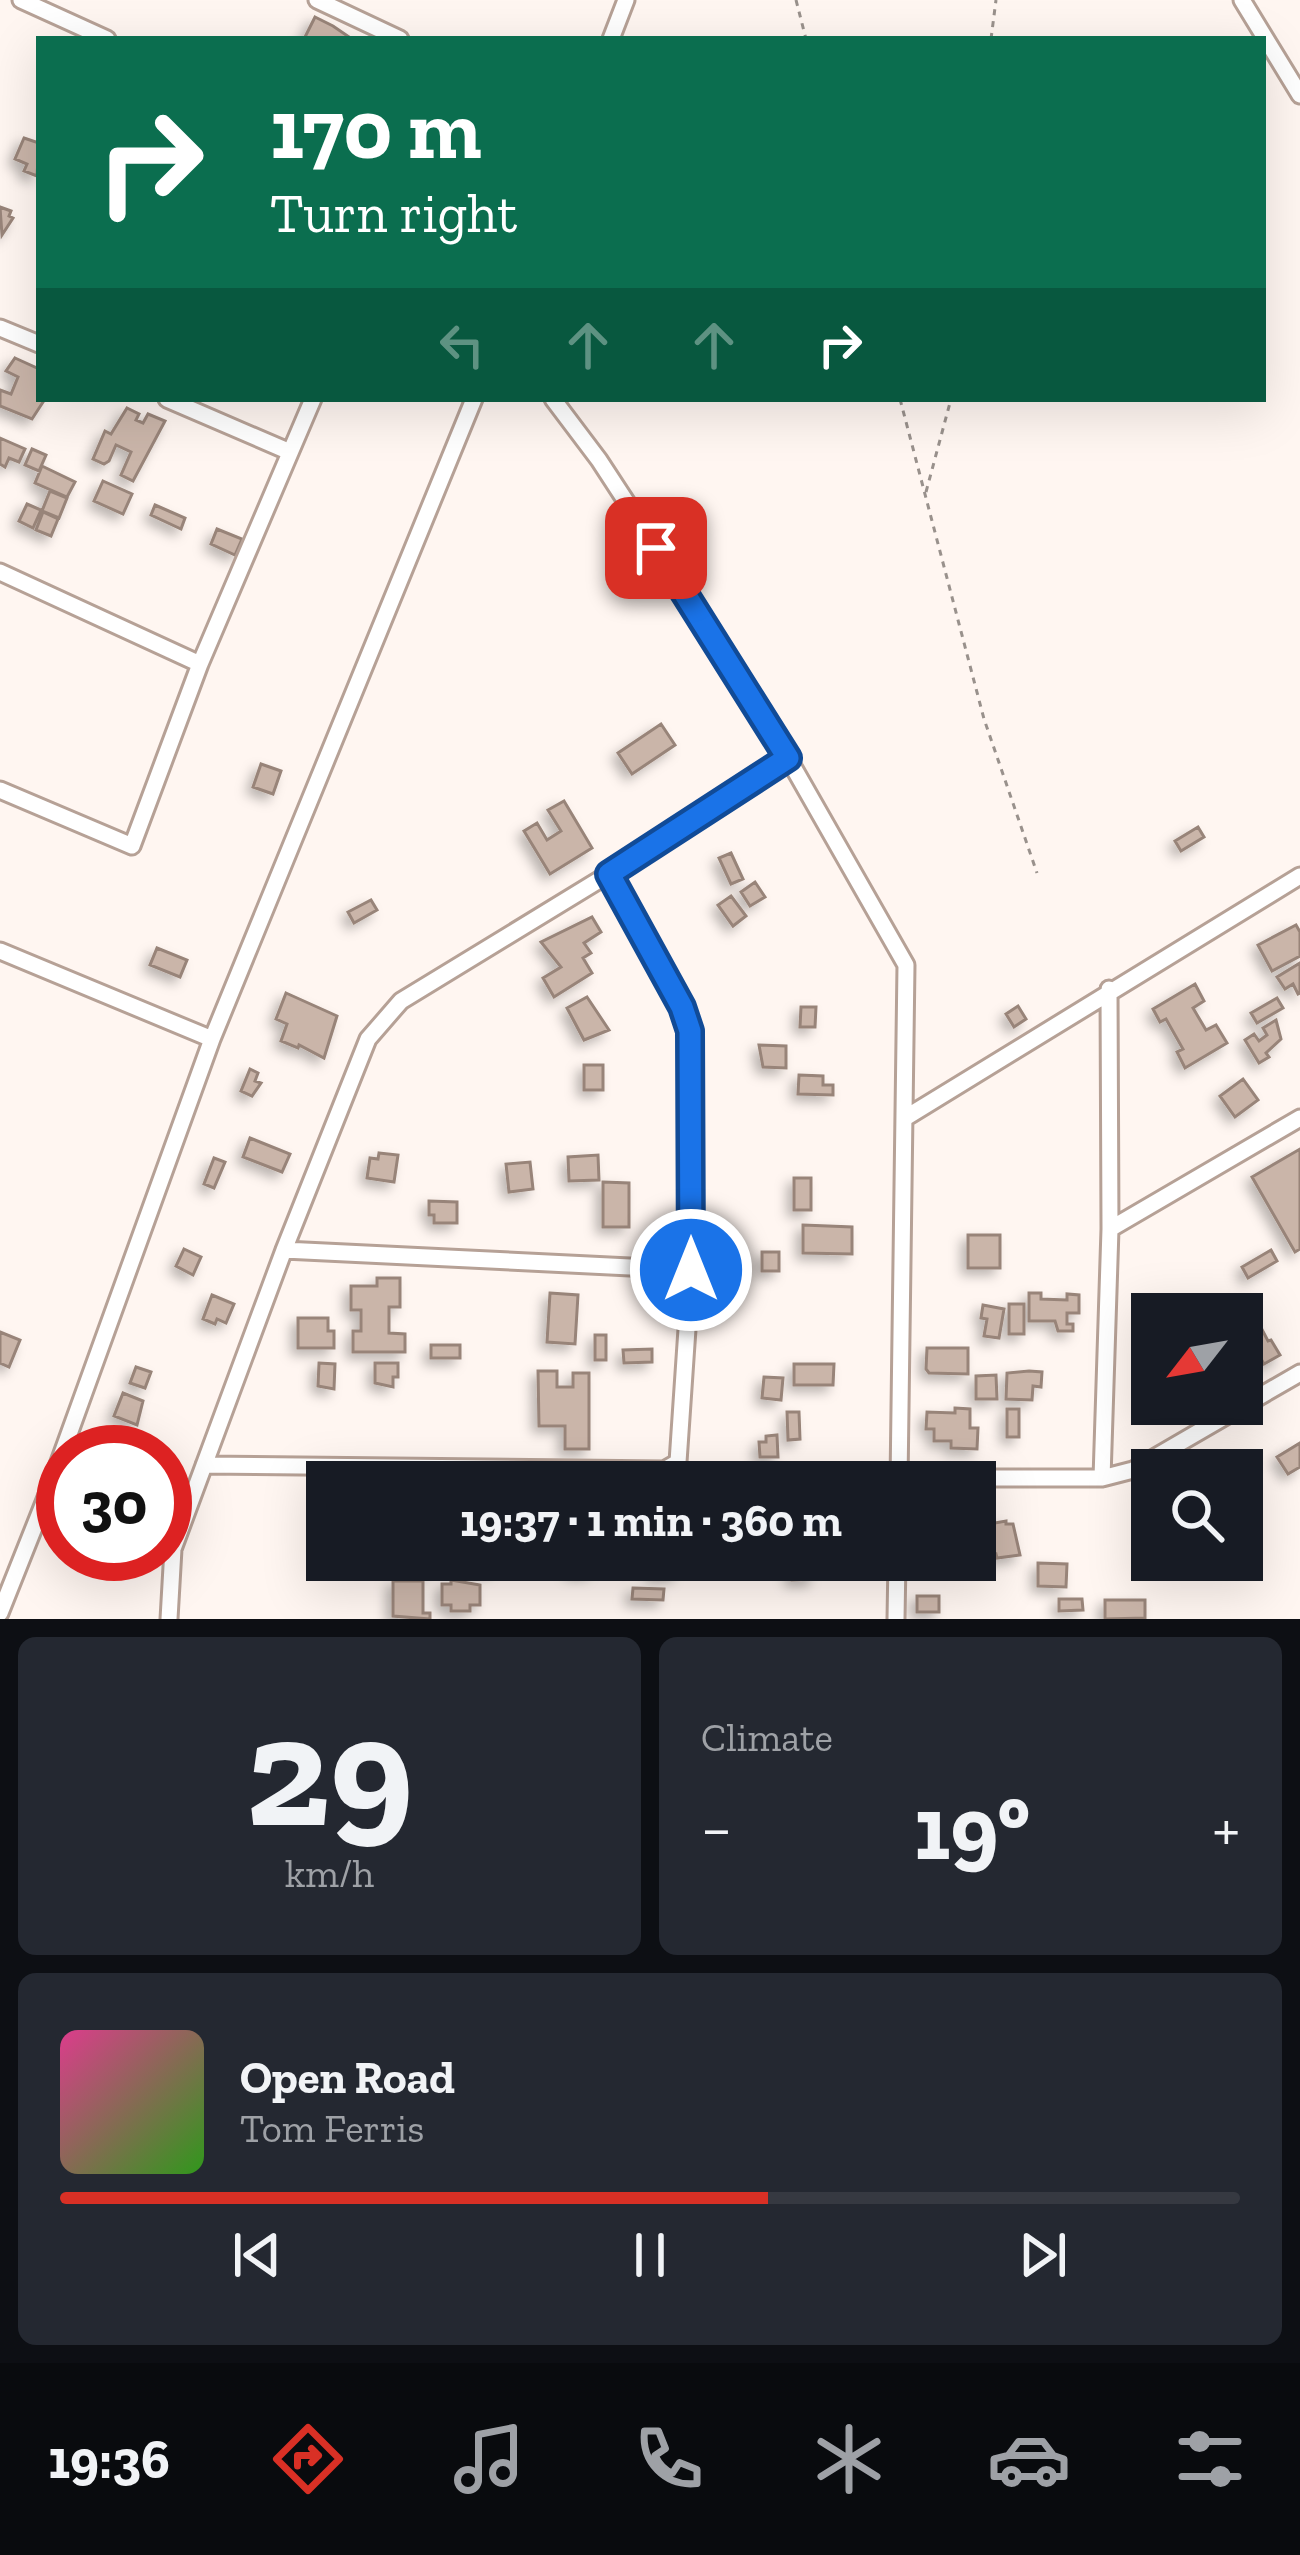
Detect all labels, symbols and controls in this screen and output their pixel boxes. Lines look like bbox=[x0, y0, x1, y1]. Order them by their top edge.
text: 170 m bbox=[270, 79, 482, 180]
icon: right bbox=[72, 84, 228, 240]
text: Turn right bbox=[270, 181, 517, 246]
icon: left bbox=[429, 312, 495, 378]
icon: ahead bbox=[555, 312, 621, 378]
icon: ahead bbox=[681, 312, 747, 378]
icon: right bbox=[807, 312, 873, 378]
pin bbox=[605, 497, 707, 599]
icon: arrive bbox=[623, 515, 689, 581]
position arrow bbox=[628, 1207, 754, 1333]
north arrow bbox=[1131, 1293, 1263, 1425]
map controls bbox=[1131, 1293, 1263, 1581]
speed limit sign: 30 bbox=[36, 1425, 192, 1581]
button: search bbox=[1131, 1449, 1263, 1581]
text: 19:37 · 1 min · 360 m bbox=[460, 1494, 842, 1548]
text: 29 bbox=[246, 1678, 413, 1865]
text: Climate bbox=[701, 1714, 833, 1761]
text: 19° bbox=[914, 1774, 1030, 1882]
text: − bbox=[701, 1789, 732, 1868]
text: + bbox=[1212, 1789, 1240, 1868]
text: km/h bbox=[285, 1850, 374, 1897]
text: Open Road bbox=[240, 2051, 455, 2105]
text: Tom Ferris bbox=[240, 2105, 424, 2152]
icon: previous bbox=[224, 2222, 290, 2288]
icon: pause bbox=[617, 2222, 683, 2288]
icon: next bbox=[1010, 2222, 1076, 2288]
icon: directions bbox=[266, 2417, 350, 2501]
icon: music bbox=[447, 2417, 531, 2501]
icon: phone bbox=[627, 2417, 711, 2501]
icon: climate bbox=[807, 2417, 891, 2501]
icon: car bbox=[987, 2417, 1071, 2501]
icon: filters bbox=[1168, 2417, 1252, 2501]
text: 19:36 bbox=[48, 2427, 170, 2492]

